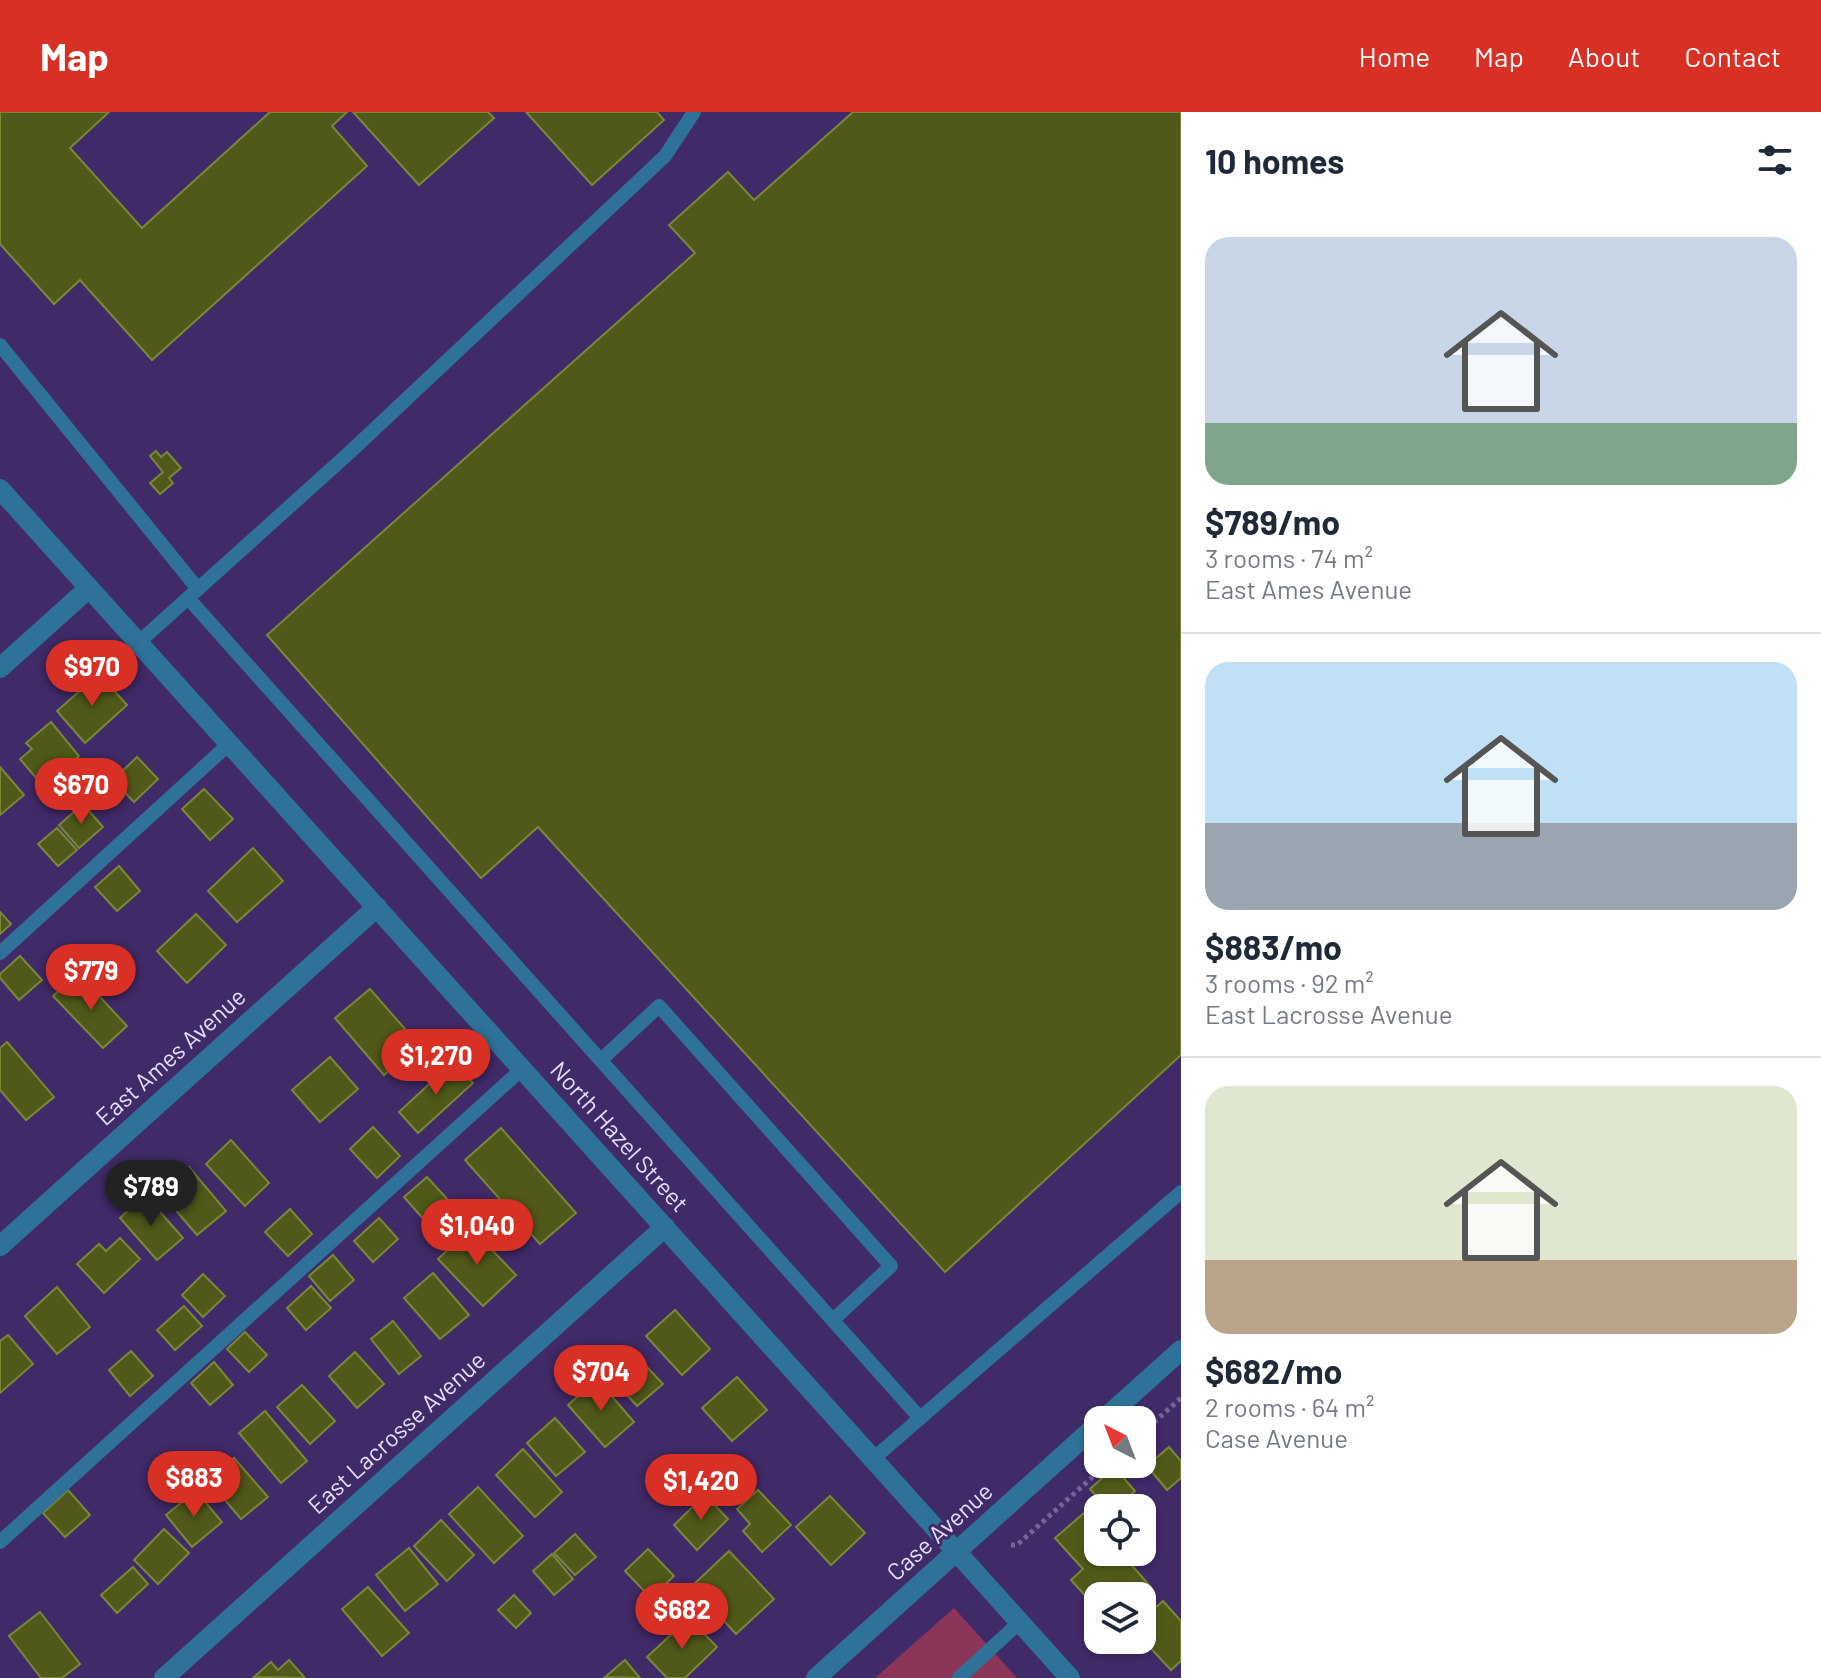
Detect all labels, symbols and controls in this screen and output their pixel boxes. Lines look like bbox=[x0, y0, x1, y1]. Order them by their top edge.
text: Map bbox=[40, 33, 109, 79]
text: Home bbox=[1359, 39, 1430, 73]
text: Map bbox=[1474, 39, 1524, 73]
text: About bbox=[1568, 39, 1640, 73]
text: Contact bbox=[1684, 39, 1781, 73]
icon: filters bbox=[1753, 138, 1797, 182]
text: 10 homes bbox=[1205, 140, 1344, 181]
icon: home bbox=[1429, 289, 1573, 433]
text: $789/mo bbox=[1205, 501, 1340, 542]
text: 3 rooms · 74 m² bbox=[1205, 542, 1373, 573]
text: East Ames Avenue bbox=[1205, 573, 1412, 604]
pin: $970 bbox=[45, 640, 139, 708]
text: $970 bbox=[64, 650, 120, 681]
icon: home bbox=[1429, 714, 1573, 858]
pin: $670 bbox=[34, 758, 128, 826]
text: $670 bbox=[53, 768, 109, 799]
text: $883/mo bbox=[1205, 926, 1342, 967]
pin: $779 bbox=[44, 944, 138, 1012]
text: $779 bbox=[64, 954, 118, 985]
text: 3 rooms · 92 m² bbox=[1205, 967, 1374, 998]
street label: East Ames Avenue bbox=[89, 981, 251, 1131]
text: East Lacrosse Avenue bbox=[1205, 998, 1453, 1029]
pin: $1,270 bbox=[371, 1029, 501, 1097]
text: $1,270 bbox=[399, 1039, 473, 1070]
street label: North Hazel Street bbox=[545, 1055, 695, 1217]
icon: home bbox=[1429, 1138, 1573, 1282]
pin: $789 bbox=[104, 1160, 198, 1228]
text: $789 bbox=[123, 1170, 179, 1201]
pin: $1,040 bbox=[412, 1199, 542, 1267]
text: $1,040 bbox=[439, 1209, 515, 1240]
street label: East Lacrosse Avenue bbox=[301, 1345, 491, 1519]
pin: $704 bbox=[554, 1345, 648, 1413]
text: $682/mo bbox=[1205, 1350, 1342, 1391]
text: $704 bbox=[572, 1355, 630, 1386]
text: 2 rooms · 64 m² bbox=[1205, 1391, 1375, 1422]
north arrow bbox=[1084, 1406, 1156, 1478]
map controls bbox=[1084, 1406, 1156, 1654]
text: Case Avenue bbox=[1205, 1422, 1348, 1453]
pin: $883 bbox=[147, 1451, 241, 1519]
pin: $1,420 bbox=[636, 1454, 766, 1522]
text: $883 bbox=[165, 1461, 223, 1492]
text: $1,420 bbox=[663, 1464, 739, 1495]
street label: Case Avenue bbox=[880, 1476, 998, 1586]
button: locate bbox=[1084, 1494, 1156, 1566]
button: layers bbox=[1084, 1582, 1156, 1654]
pin: $682 bbox=[635, 1583, 729, 1651]
text: $682 bbox=[653, 1593, 711, 1624]

